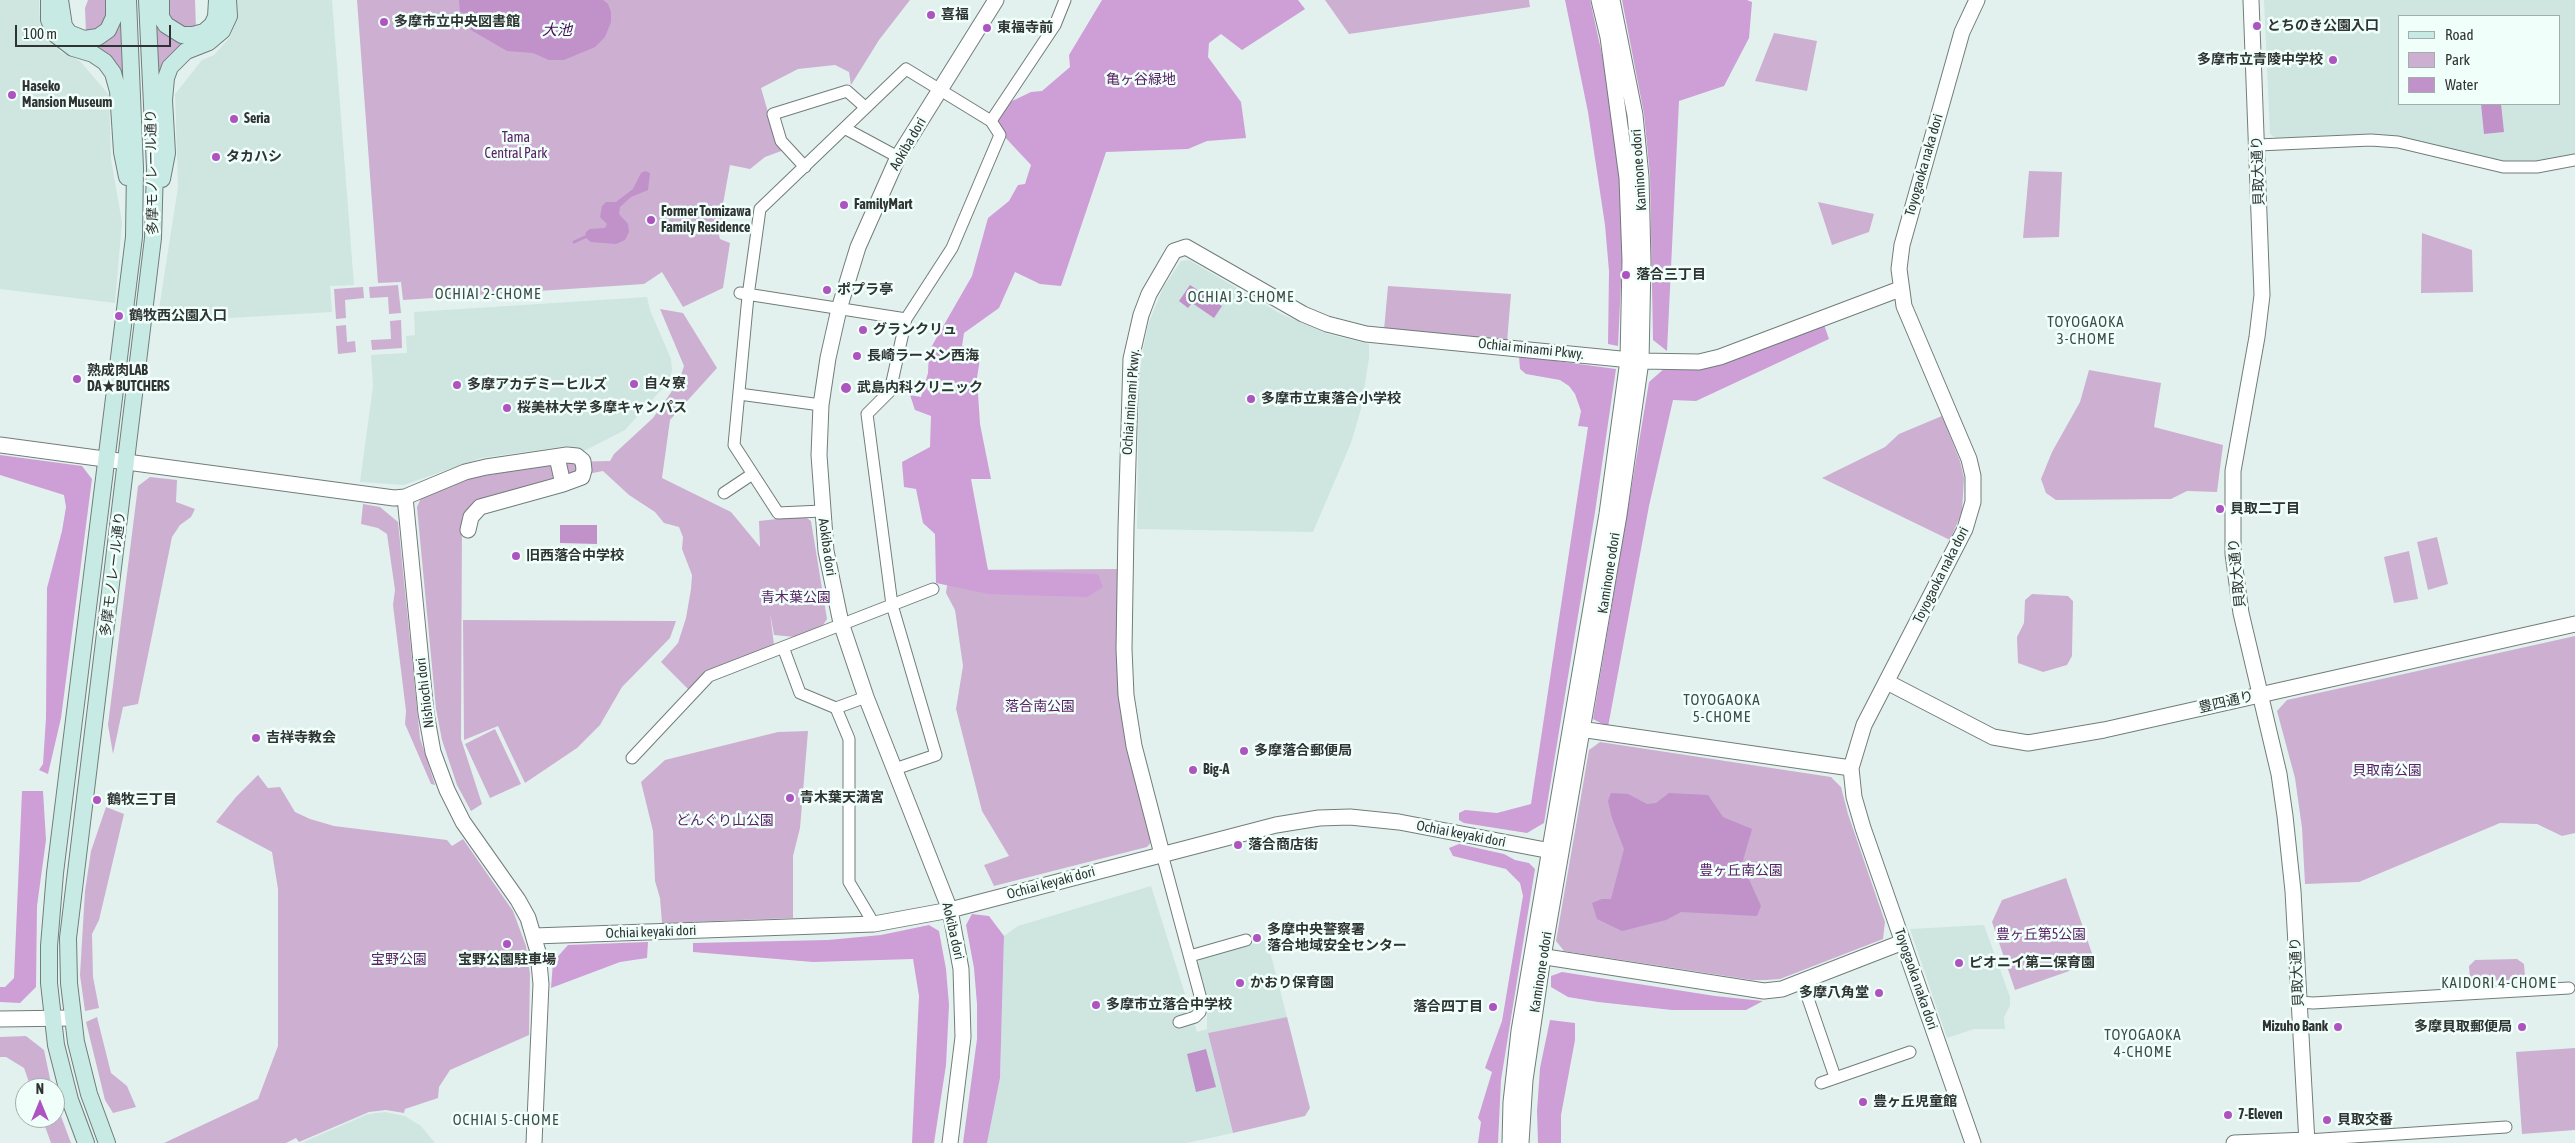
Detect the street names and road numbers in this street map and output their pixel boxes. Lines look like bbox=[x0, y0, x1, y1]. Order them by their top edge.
street label: 多摩モノレール通り bbox=[143, 109, 161, 235]
street label: Toyogaoka naka dori bbox=[1901, 112, 1947, 218]
street label: Aokiba dori bbox=[886, 115, 930, 173]
street label: Kaminone odori bbox=[1628, 129, 1650, 211]
street label: 貝取大通り bbox=[2248, 136, 2268, 206]
street label: Ochiai minami Pkwy. bbox=[1477, 335, 1585, 363]
street label: Ochiai minami Pkwy. bbox=[1119, 349, 1143, 455]
street label: 多摩モノレール通り bbox=[97, 510, 129, 638]
street label: Aokiba dori bbox=[815, 517, 839, 577]
street label: Toyogaoka naka dori bbox=[1909, 524, 1973, 626]
street label: Kaminone odori bbox=[1594, 531, 1624, 615]
street label: 貝取大通り bbox=[2225, 537, 2249, 609]
street label: Nishiochi dori bbox=[412, 657, 438, 729]
street label: 豊四通り bbox=[2197, 688, 2255, 716]
street label: Ochiai keyaki dori bbox=[1415, 817, 1507, 851]
street label: Ochiai keyaki dori bbox=[1005, 863, 1097, 903]
street label: Aokiba dori bbox=[938, 901, 968, 961]
street label: Ochiai keyaki dori bbox=[605, 922, 697, 942]
street label: Toyogaoka naka dori bbox=[1891, 926, 1941, 1032]
street label: Kaminone odori bbox=[1526, 930, 1556, 1014]
street label: 貝取大通り bbox=[2287, 937, 2307, 1007]

